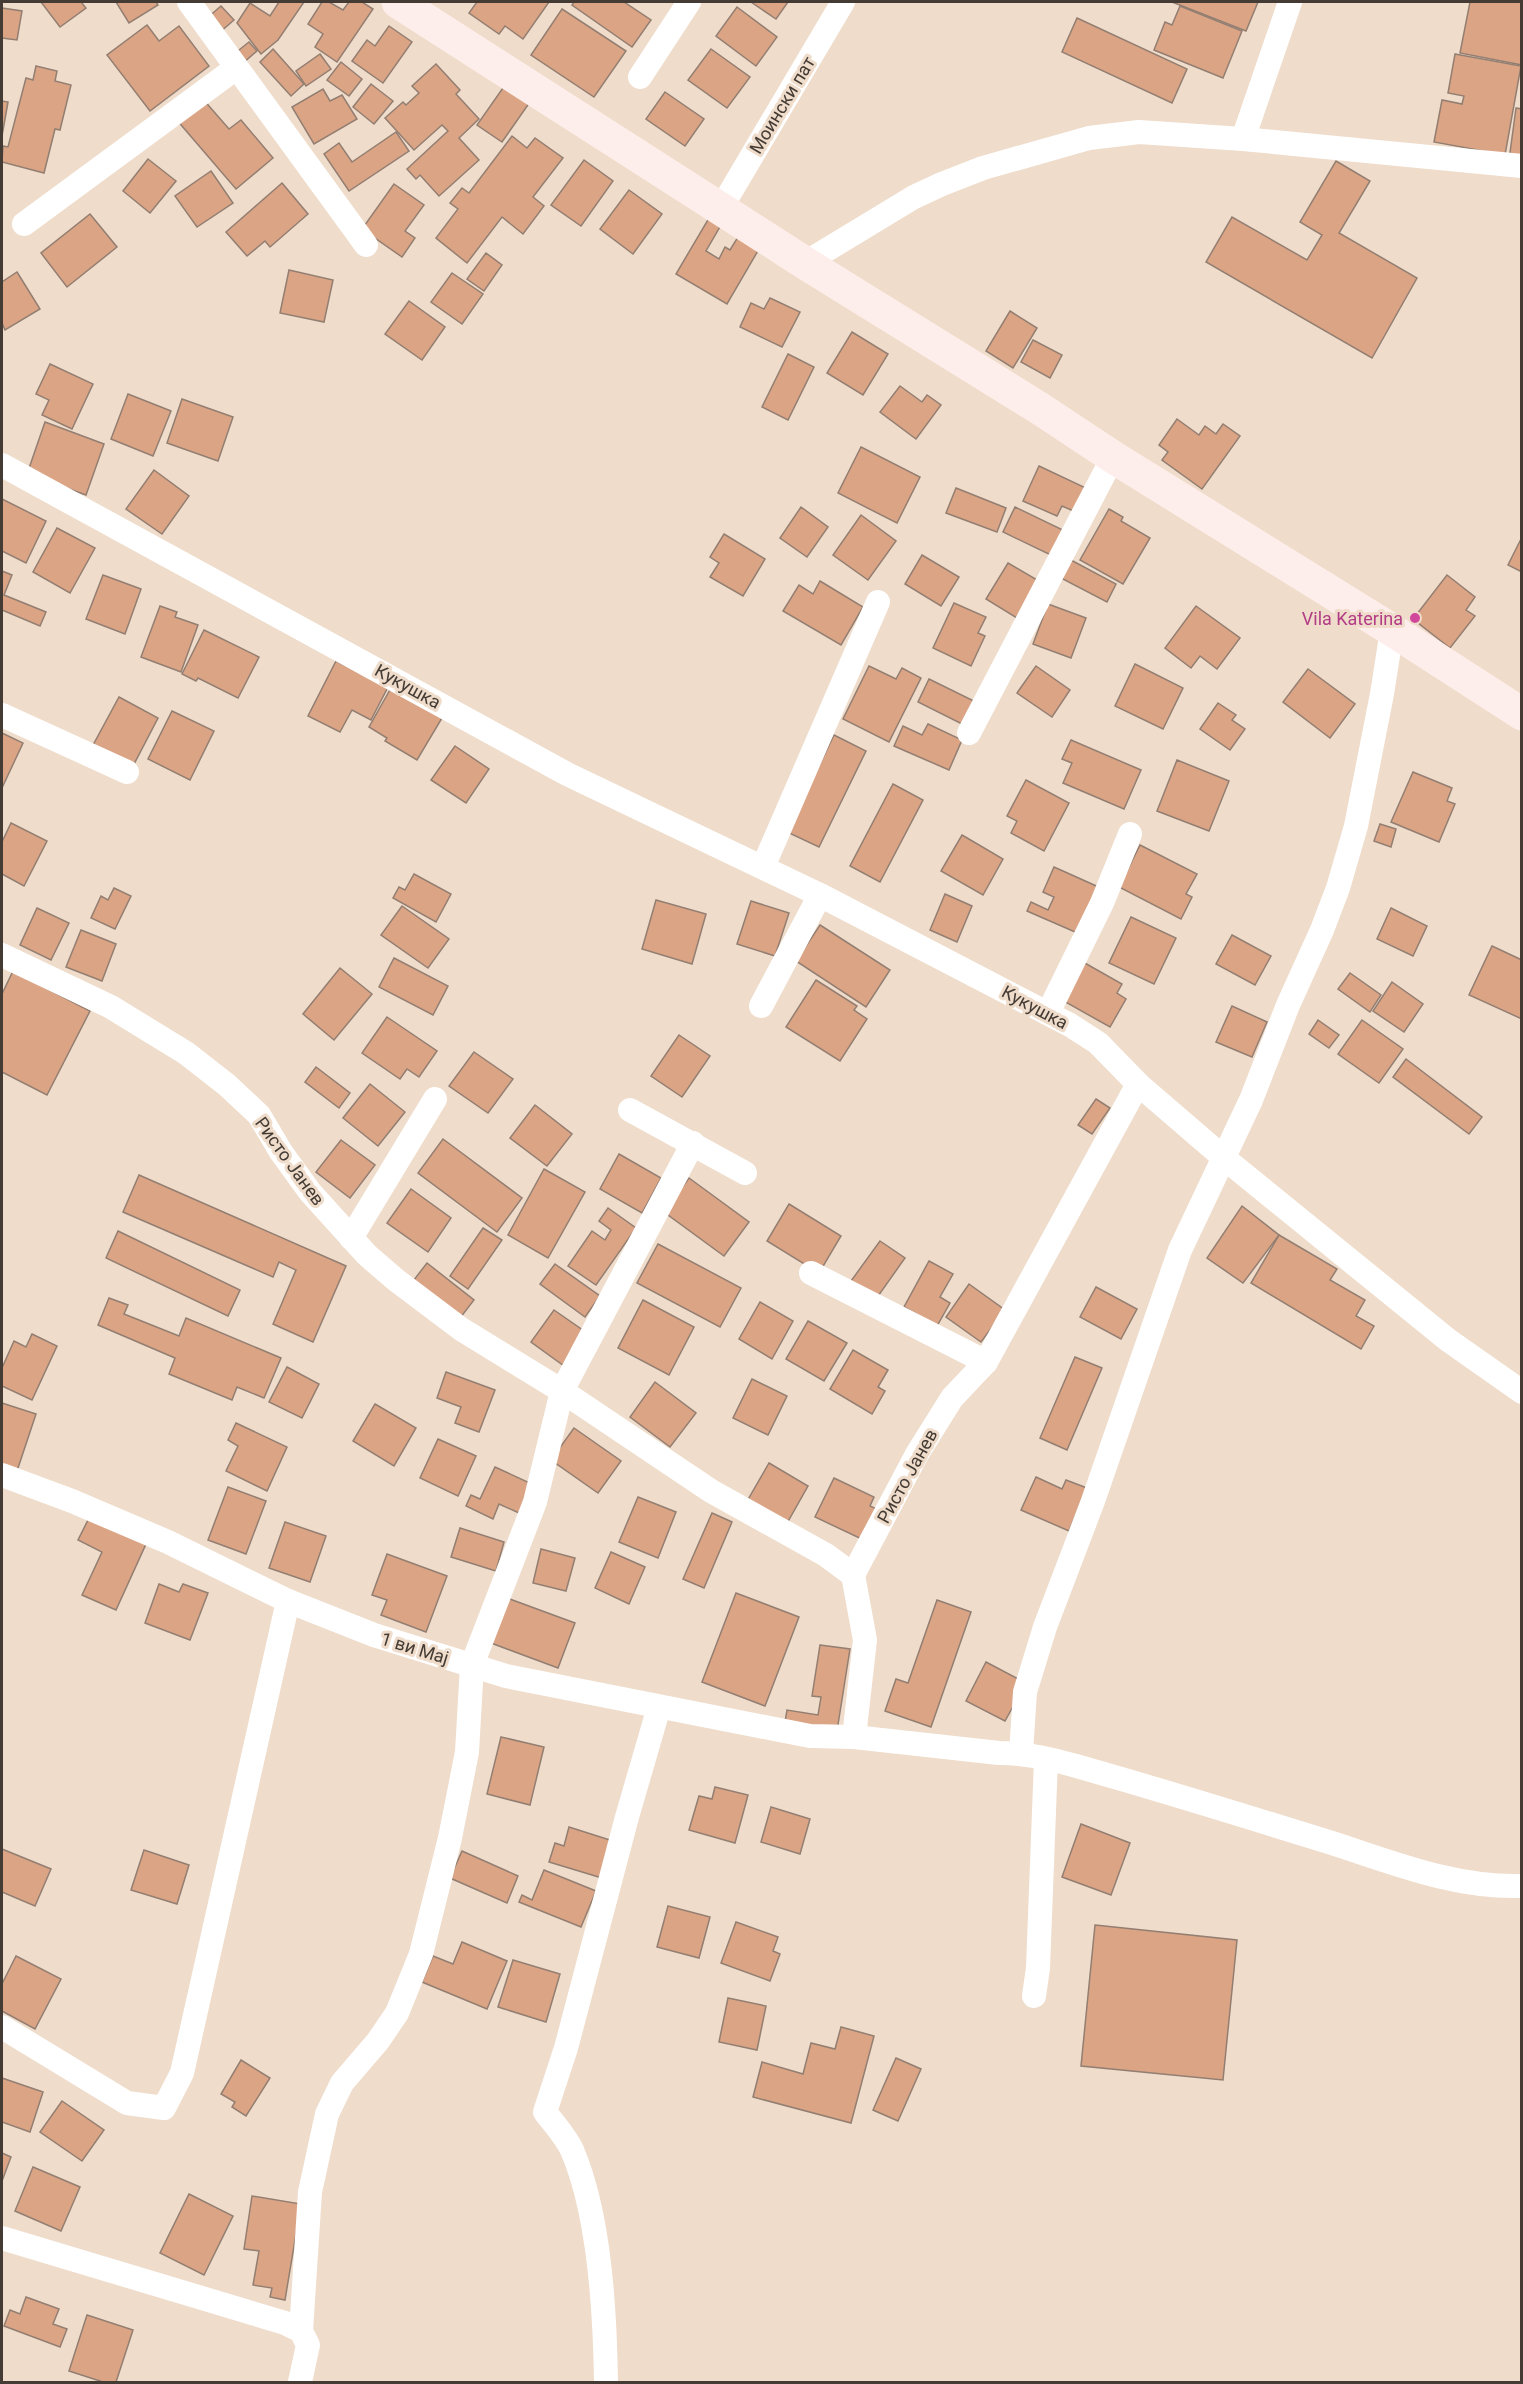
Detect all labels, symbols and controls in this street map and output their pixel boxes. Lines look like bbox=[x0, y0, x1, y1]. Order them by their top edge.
street label: Моински пат bbox=[745, 52, 819, 157]
place label: Vila Katerina bbox=[1302, 608, 1403, 629]
marker: Vila Katerina bbox=[1408, 611, 1422, 625]
street label: Кукушка bbox=[371, 659, 445, 713]
street label: Кукушка bbox=[998, 981, 1072, 1033]
street label: Ристо Јанев bbox=[251, 1113, 329, 1209]
street label: Ристо Јанев bbox=[873, 1425, 941, 1527]
street label: 1 ви Мај bbox=[379, 1628, 451, 1668]

